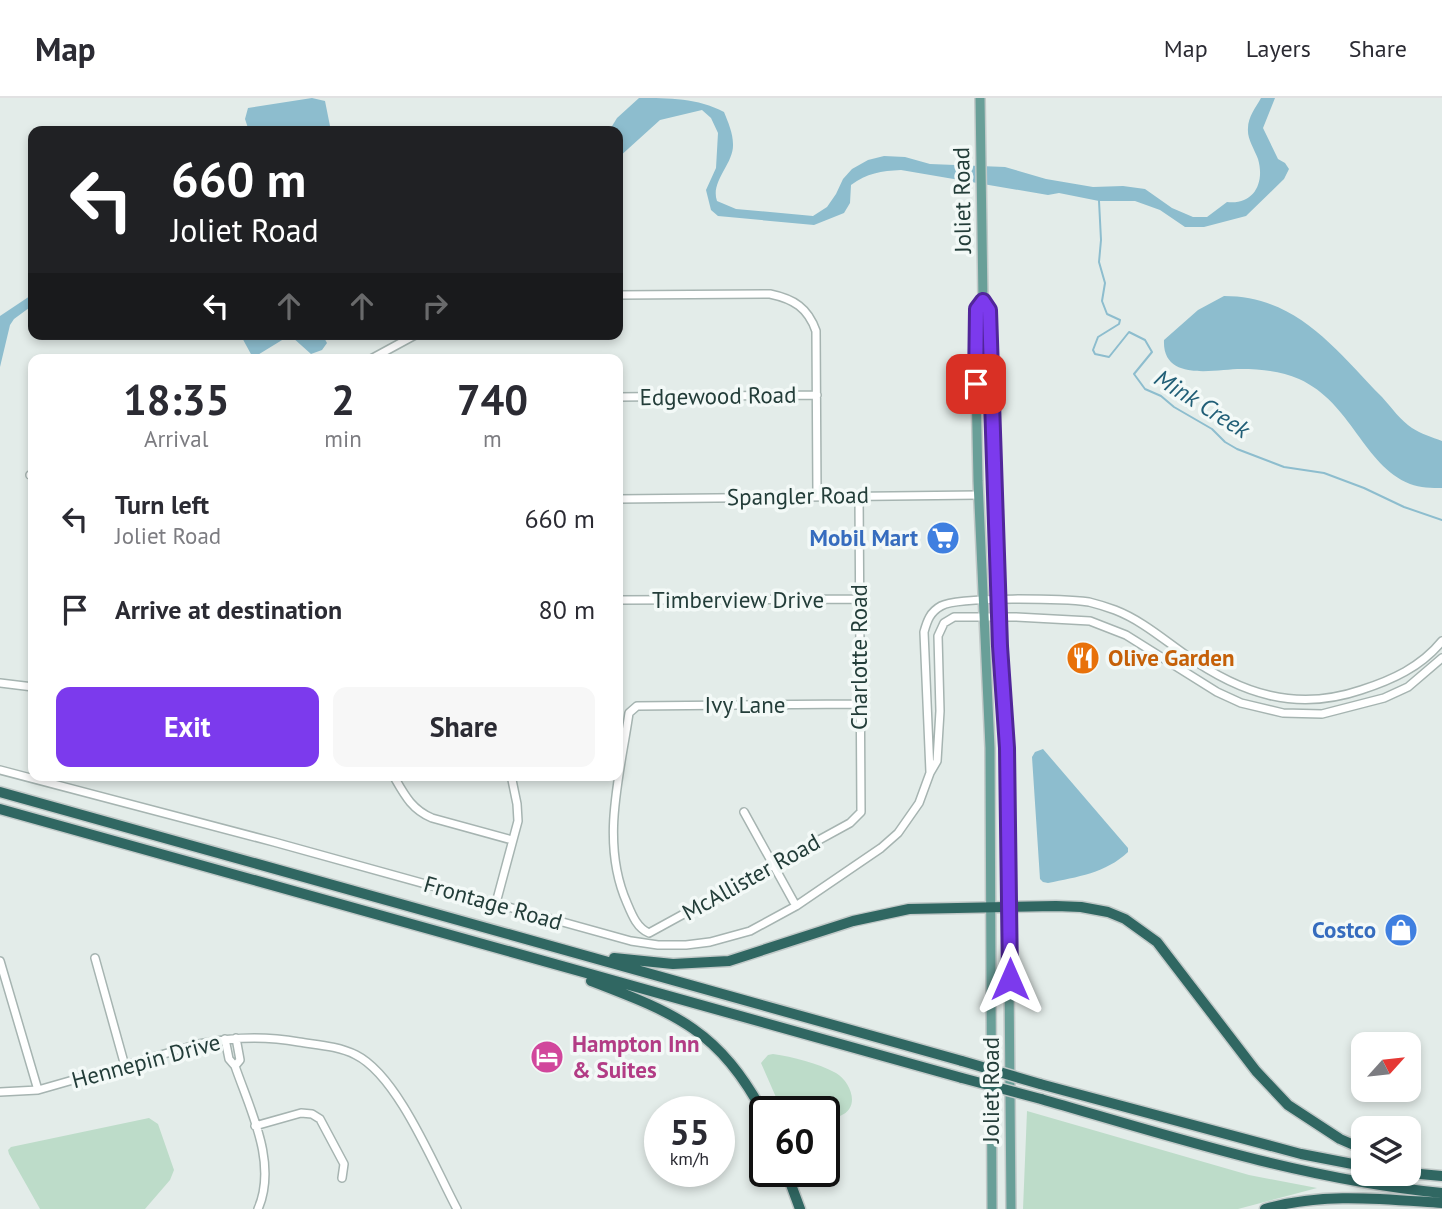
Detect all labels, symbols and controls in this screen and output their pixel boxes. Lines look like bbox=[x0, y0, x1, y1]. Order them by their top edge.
text: Map bbox=[35, 27, 96, 70]
text: Map bbox=[1164, 33, 1208, 64]
text: Layers bbox=[1246, 33, 1311, 64]
text: Share bbox=[1349, 33, 1407, 64]
text: 660 m bbox=[171, 147, 306, 211]
street label: Joliet Road bbox=[946, 147, 977, 254]
icon: left bbox=[56, 154, 147, 245]
text: Joliet Road bbox=[171, 209, 319, 251]
icon: left bbox=[197, 287, 235, 325]
icon: ahead bbox=[270, 287, 308, 325]
icon: ahead bbox=[343, 287, 381, 325]
icon: right bbox=[416, 287, 454, 325]
pin bbox=[946, 354, 1006, 414]
water label: Mink Creek bbox=[1149, 362, 1257, 446]
icon: arrive bbox=[957, 365, 995, 403]
text: 18:35 bbox=[123, 372, 229, 427]
text: 2 bbox=[331, 372, 355, 427]
text: 740 bbox=[457, 372, 528, 427]
street label: Edgewood Road bbox=[639, 380, 797, 411]
text: Arrival bbox=[144, 424, 208, 453]
text: min bbox=[324, 424, 362, 453]
text: m bbox=[483, 424, 502, 453]
street label: Spangler Road bbox=[727, 480, 869, 511]
text: Turn left bbox=[115, 488, 209, 521]
icon: left bbox=[56, 500, 94, 538]
text: 660 m bbox=[524, 502, 595, 535]
supermarket icon: Mobil Mart bbox=[924, 519, 962, 557]
text: Joliet Road bbox=[115, 521, 221, 550]
place label: Mobil Mart bbox=[810, 523, 918, 552]
street label: Charlotte Road bbox=[844, 584, 873, 730]
street label: Timberview Drive bbox=[652, 585, 824, 614]
icon: arrive bbox=[56, 591, 94, 629]
text: Arrive at destination bbox=[115, 593, 342, 626]
text: 80 m bbox=[539, 593, 595, 626]
restaurant icon: Olive Garden bbox=[1064, 639, 1102, 677]
place label: Olive Garden bbox=[1108, 643, 1234, 672]
button: Exit bbox=[56, 687, 319, 767]
button: Share bbox=[333, 687, 595, 767]
street label: Ivy Lane bbox=[704, 690, 786, 719]
street label: McAllister Road bbox=[677, 827, 825, 926]
street label: Frontage Road bbox=[421, 869, 566, 936]
shop icon: Costco bbox=[1382, 911, 1420, 949]
place label: Costco bbox=[1312, 915, 1376, 944]
position arrow bbox=[973, 942, 1047, 1016]
street label: Hennepin Drive bbox=[68, 1027, 223, 1094]
place label: Hampton Inn & Suites bbox=[572, 1029, 700, 1084]
north arrow bbox=[1351, 1032, 1421, 1102]
map controls bbox=[1351, 1032, 1421, 1186]
street label: Joliet Road bbox=[976, 1037, 1005, 1144]
hotel icon: Hampton Inn & Suites bbox=[528, 1038, 566, 1076]
speed limit sign: 60 bbox=[749, 1096, 840, 1187]
text: 55 bbox=[670, 1109, 709, 1155]
button: layers bbox=[1351, 1116, 1421, 1186]
text: km/h bbox=[670, 1147, 709, 1170]

